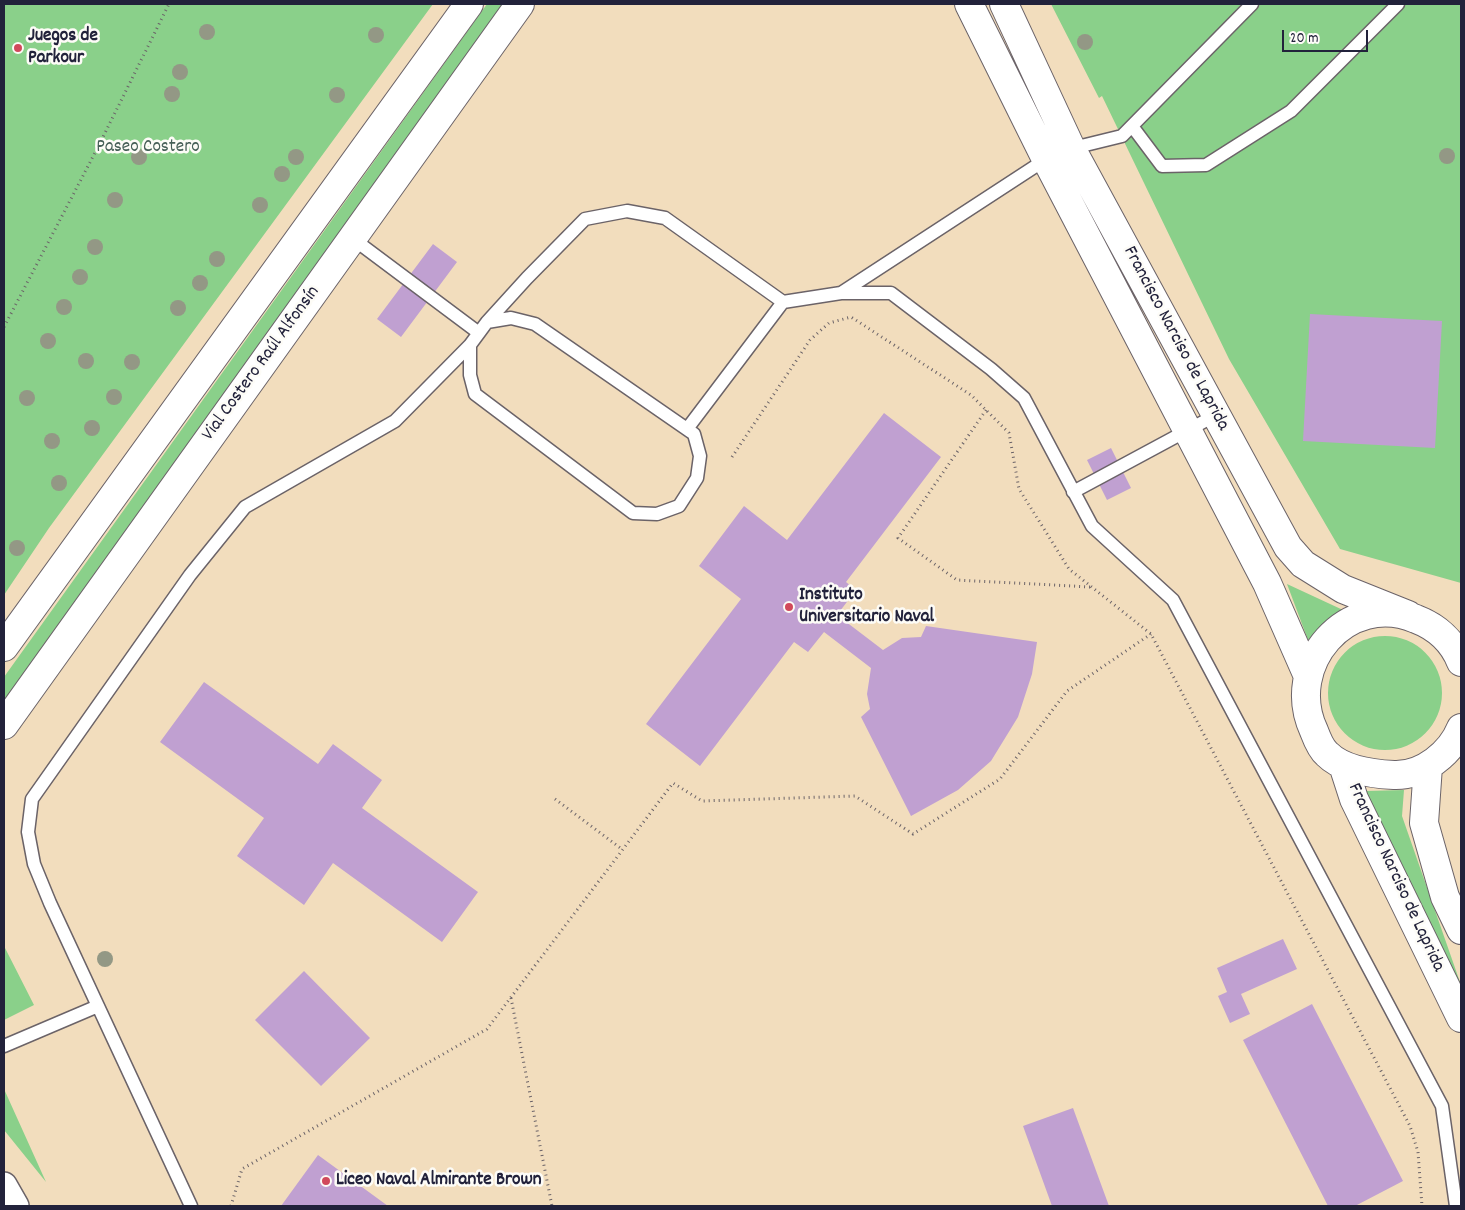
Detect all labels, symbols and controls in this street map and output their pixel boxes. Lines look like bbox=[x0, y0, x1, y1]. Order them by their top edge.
scale bar bbox=[1285, 20, 1371, 52]
place label: Juegos de Parkour bbox=[28, 26, 98, 70]
text: 20 m bbox=[1290, 28, 1318, 50]
marker: Juegos de Parkour bbox=[12, 42, 24, 54]
park label: Paseo Costero bbox=[96, 137, 200, 159]
street label: Francisco Narciso de Laprida bbox=[1117, 243, 1233, 435]
street label: Vial Costero Raúl Alfonsín bbox=[198, 282, 326, 446]
place label: Instituto Universitario Naval bbox=[799, 585, 934, 629]
marker: Instituto Universitario Naval bbox=[783, 601, 795, 613]
street label: Francisco Narciso de Laprida bbox=[1341, 780, 1449, 976]
place label: Liceo Naval Almirante Brown bbox=[336, 1170, 541, 1192]
marker: Liceo Naval Almirante Brown bbox=[320, 1175, 332, 1187]

